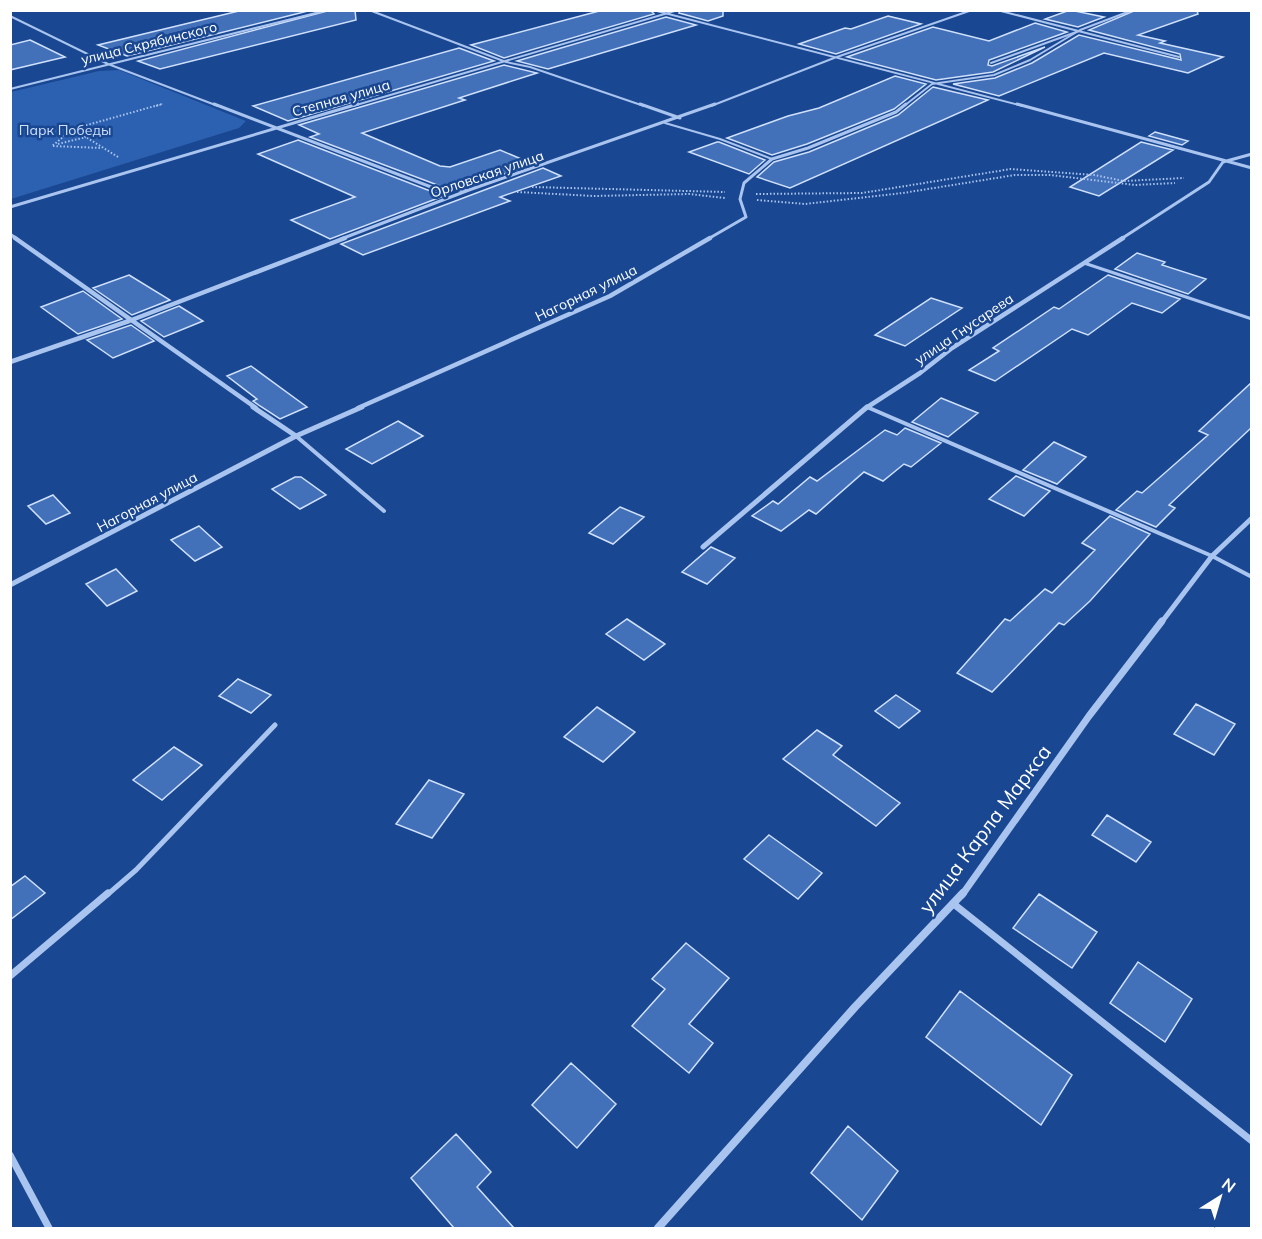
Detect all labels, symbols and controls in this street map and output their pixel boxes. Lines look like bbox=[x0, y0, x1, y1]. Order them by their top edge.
street label: улица Скрябинского bbox=[79, 17, 219, 69]
street label: Степная улица bbox=[290, 75, 392, 121]
park label: Парк Победы bbox=[19, 121, 111, 139]
street label: Орловская улица bbox=[428, 146, 546, 202]
street label: Нагорная улица bbox=[532, 261, 640, 325]
street label: улица Гнусарева bbox=[911, 289, 1017, 369]
street label: Нагорная улица bbox=[94, 468, 200, 536]
street label: улица Карла Маркса bbox=[913, 739, 1056, 918]
north arrow bbox=[1190, 1167, 1250, 1227]
text: N bbox=[1218, 1173, 1240, 1197]

